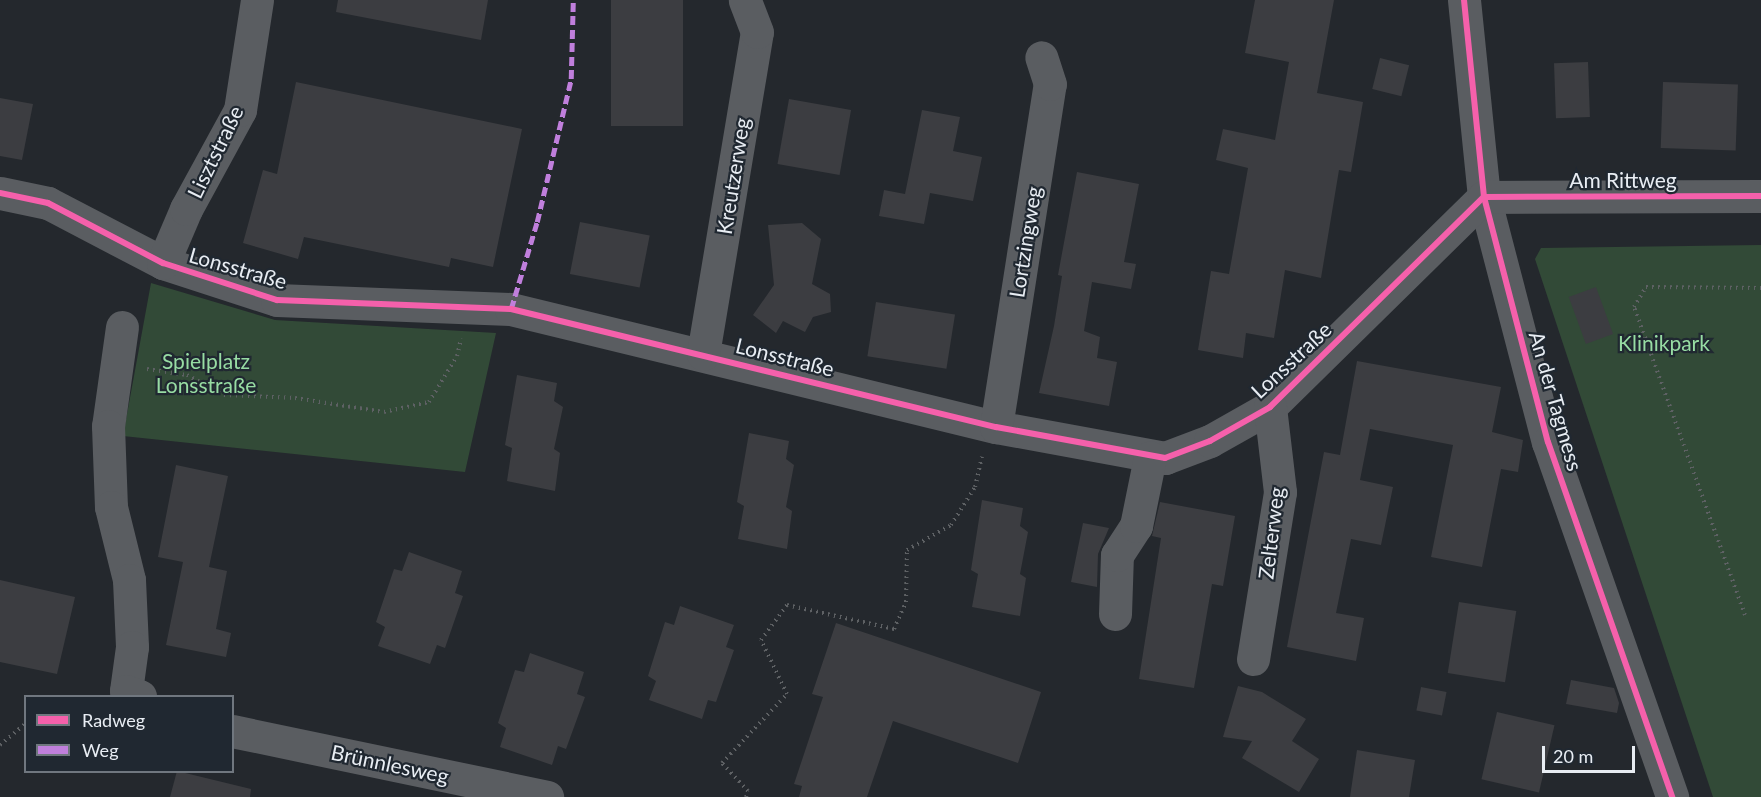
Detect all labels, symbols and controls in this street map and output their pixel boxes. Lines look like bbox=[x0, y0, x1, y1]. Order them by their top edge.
street label: Lisztstraße bbox=[182, 102, 248, 202]
street label: Kreutzerweg bbox=[711, 116, 755, 236]
street label: Am Rittweg bbox=[1569, 167, 1677, 193]
street label: Lortzingweg bbox=[1004, 184, 1046, 300]
street label: Lonsstraße bbox=[186, 242, 290, 294]
street label: Lonsstraße bbox=[1246, 317, 1336, 403]
street label: An der Tagmess bbox=[1524, 328, 1588, 474]
park label: Klinikpark bbox=[1618, 330, 1710, 356]
street label: Lonsstraße bbox=[733, 333, 837, 381]
park label: Spielplatz Lonsstraße bbox=[156, 348, 256, 398]
street label: Zelterweg bbox=[1253, 485, 1289, 581]
legend bbox=[24, 695, 234, 773]
text: Radweg bbox=[82, 709, 145, 731]
scale bar bbox=[1545, 734, 1638, 772]
text: Weg bbox=[82, 739, 119, 761]
street label: Brünnlesweg bbox=[329, 739, 451, 789]
text: 20 m bbox=[1553, 745, 1593, 767]

